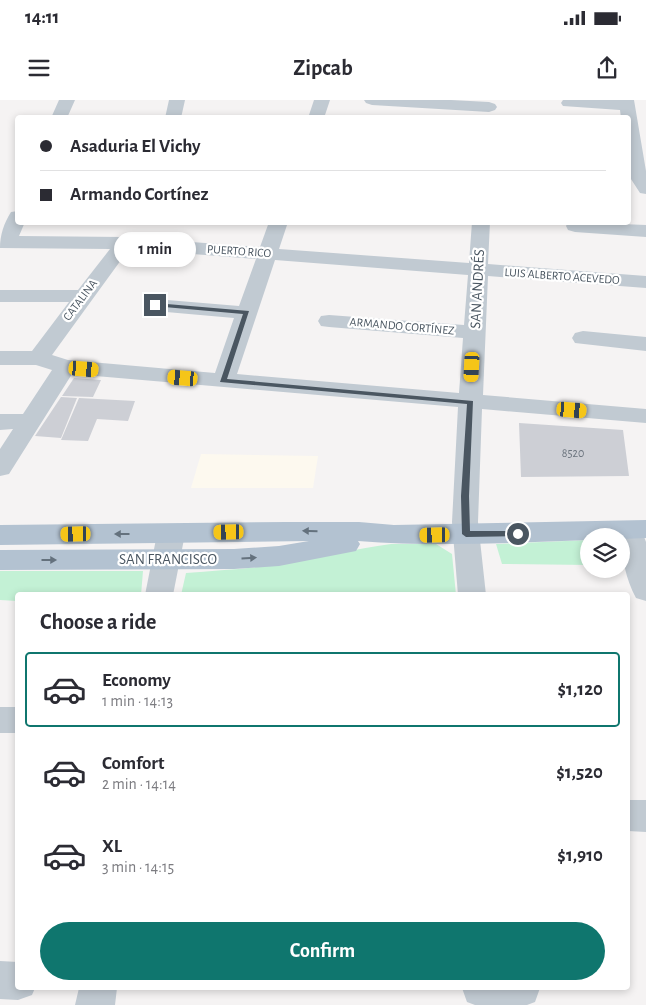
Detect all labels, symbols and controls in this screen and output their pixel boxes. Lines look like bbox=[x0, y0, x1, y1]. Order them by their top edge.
text: 14:11 bbox=[25, 8, 59, 27]
icon: menu bbox=[25, 54, 53, 82]
icon: share bbox=[593, 54, 621, 82]
text: Zipcab bbox=[293, 57, 353, 79]
text: Asaduria El Vichy bbox=[70, 137, 201, 156]
text: Armando Cortínez bbox=[70, 185, 209, 204]
callout: 1 min bbox=[114, 232, 196, 268]
text: 1 min bbox=[138, 241, 172, 257]
street label: PUERTO RICO bbox=[207, 243, 272, 259]
street label: SAN ANDRÉS bbox=[466, 249, 487, 329]
street label: LUIS ALBERTO ACEVEDO bbox=[504, 266, 620, 286]
street label: CATALINA bbox=[61, 277, 99, 323]
route end bbox=[144, 294, 166, 316]
street label: ARMANDO CORTÍNEZ bbox=[349, 314, 455, 337]
car bbox=[463, 352, 480, 382]
car bbox=[68, 360, 99, 378]
car bbox=[167, 369, 198, 387]
car bbox=[556, 401, 587, 419]
house number: 8520 bbox=[562, 447, 584, 459]
route start bbox=[507, 523, 529, 545]
car bbox=[213, 524, 244, 540]
car bbox=[60, 526, 91, 542]
one-way arrow bbox=[302, 527, 318, 535]
car bbox=[419, 527, 450, 543]
map controls bbox=[580, 528, 630, 578]
button: layers bbox=[580, 528, 630, 578]
one-way arrow bbox=[114, 530, 130, 538]
street label: SAN FRANCISCO bbox=[119, 552, 217, 567]
one-way arrow bbox=[241, 554, 257, 562]
one-way arrow bbox=[41, 556, 57, 564]
text: Choose a ride bbox=[40, 611, 156, 633]
icon: car bbox=[42, 667, 87, 712]
text: Economy bbox=[102, 671, 171, 690]
text: $1,120 bbox=[558, 680, 603, 699]
text: 1 min · 14:13 bbox=[102, 693, 173, 709]
icon: car bbox=[42, 750, 87, 795]
text: Comfort bbox=[102, 754, 164, 773]
text: $1,520 bbox=[556, 763, 603, 782]
text: 2 min · 14:14 bbox=[102, 776, 176, 792]
icon: car bbox=[42, 833, 87, 878]
text: XL bbox=[102, 837, 122, 856]
text: $1,910 bbox=[557, 846, 603, 865]
text: 3 min · 14:15 bbox=[102, 859, 174, 875]
button: Confirm bbox=[40, 922, 605, 980]

